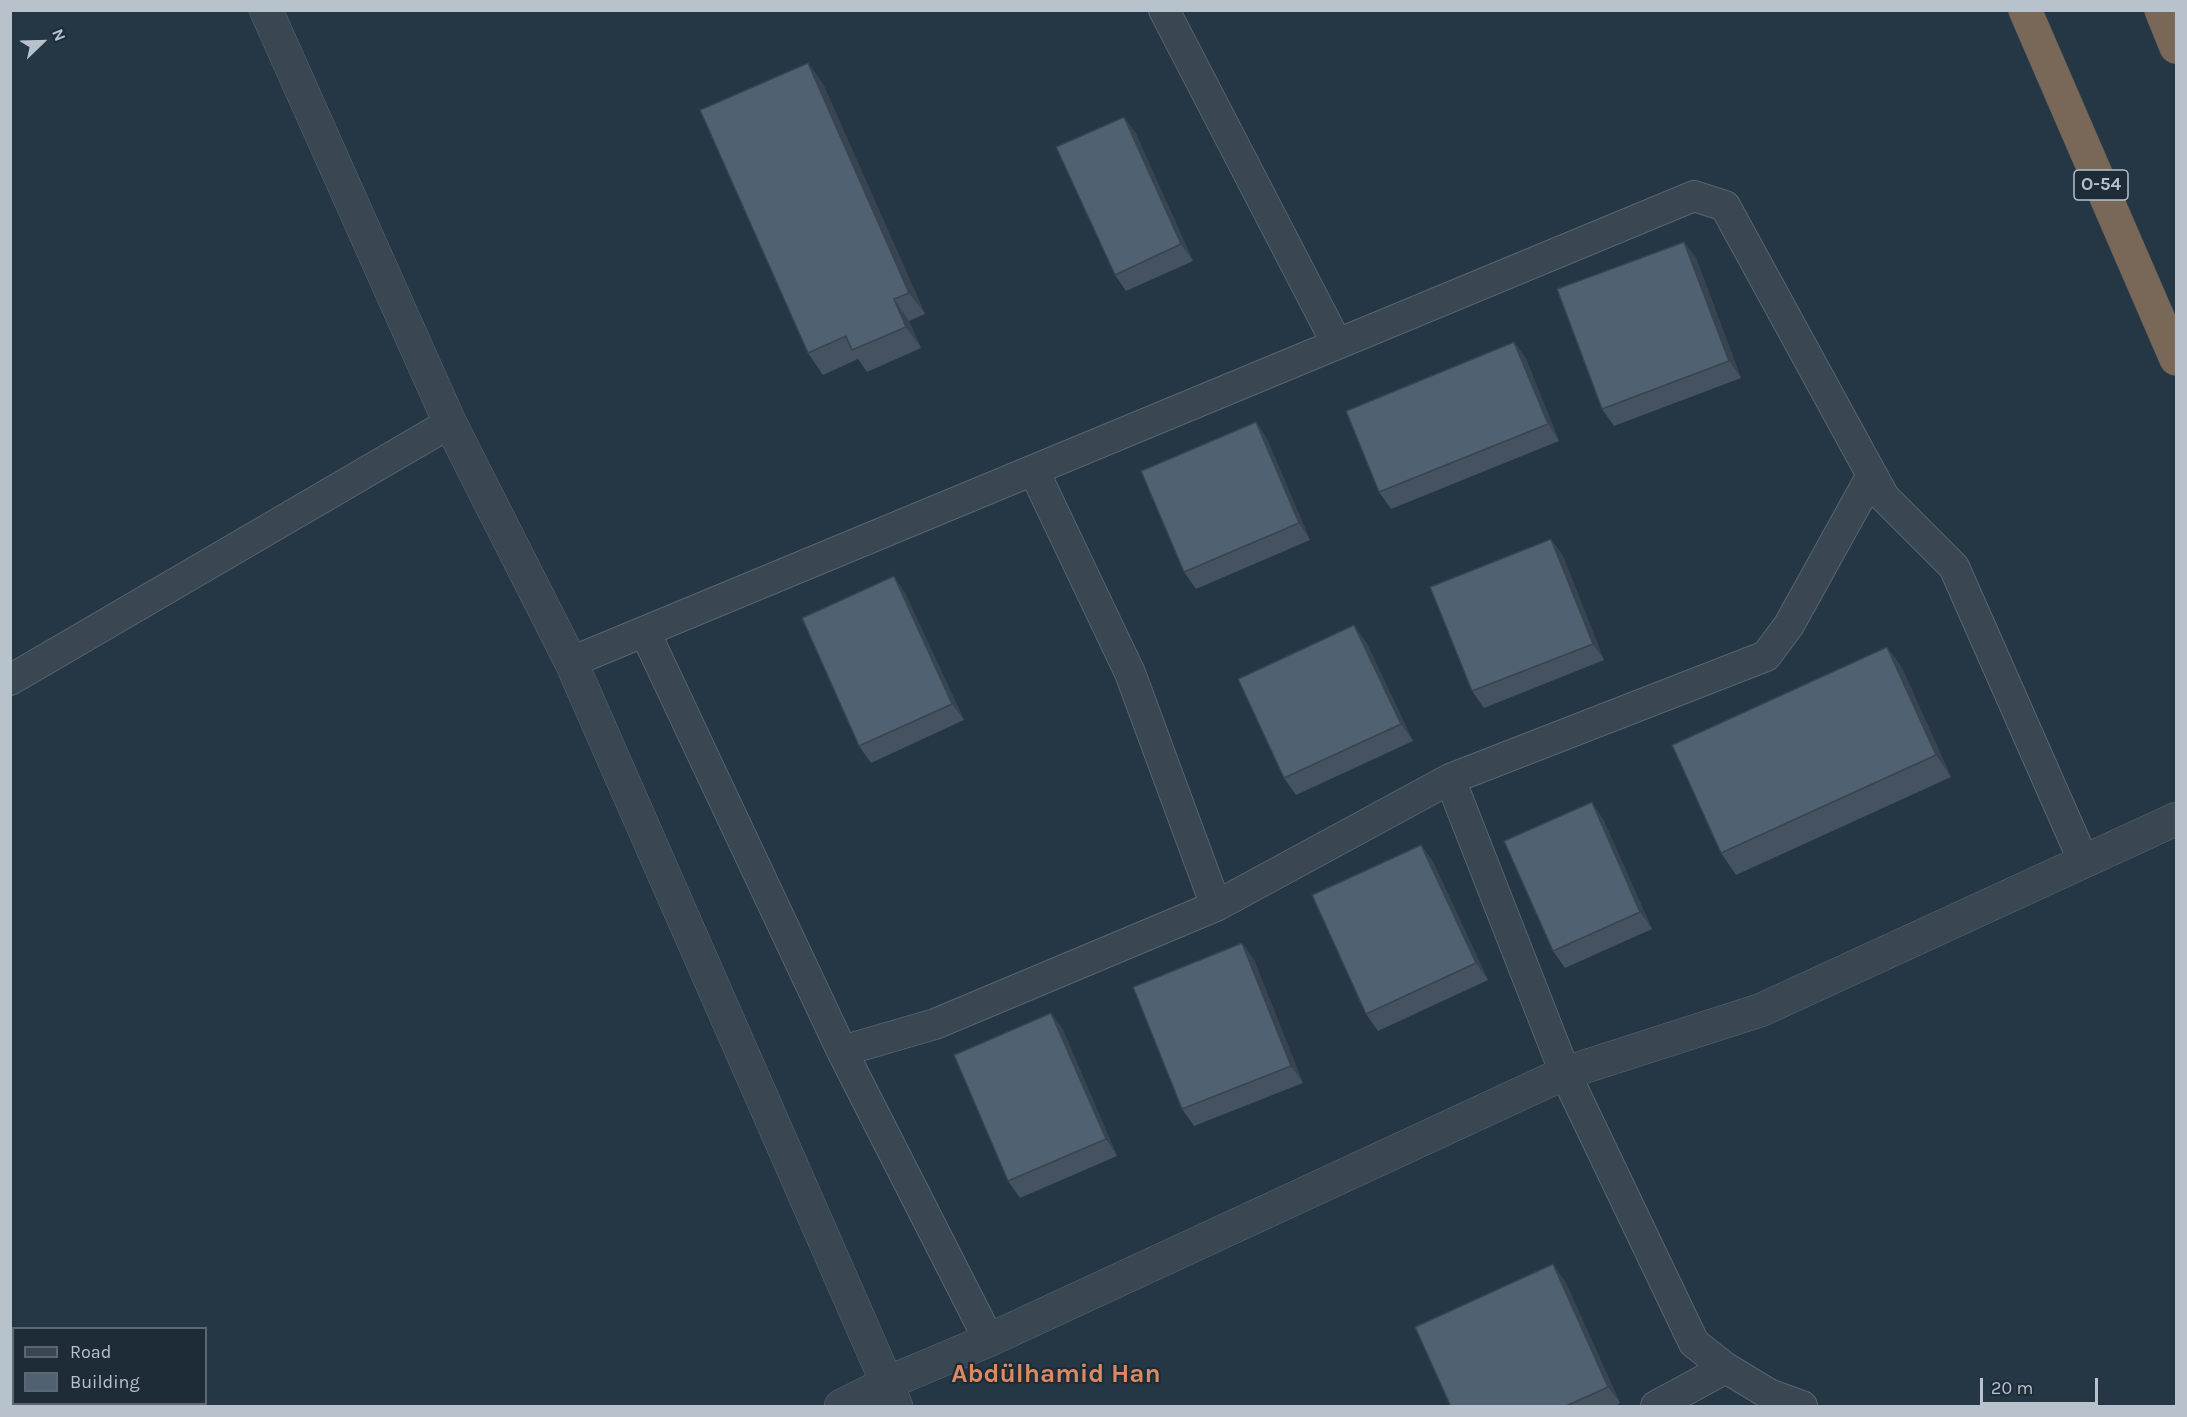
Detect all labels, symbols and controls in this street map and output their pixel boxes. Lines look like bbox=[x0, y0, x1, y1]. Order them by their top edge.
north arrow bbox=[12, 12, 72, 72]
text: N bbox=[48, 26, 70, 44]
road number: O-54 bbox=[2074, 170, 2128, 200]
legend bbox=[12, 1327, 207, 1405]
text: Road bbox=[70, 1341, 111, 1363]
district label: Abdülhamid Han bbox=[951, 1359, 1161, 1391]
scale bar bbox=[1983, 1366, 2102, 1404]
text: Building bbox=[70, 1371, 140, 1393]
text: 20 m bbox=[1991, 1377, 2033, 1399]

